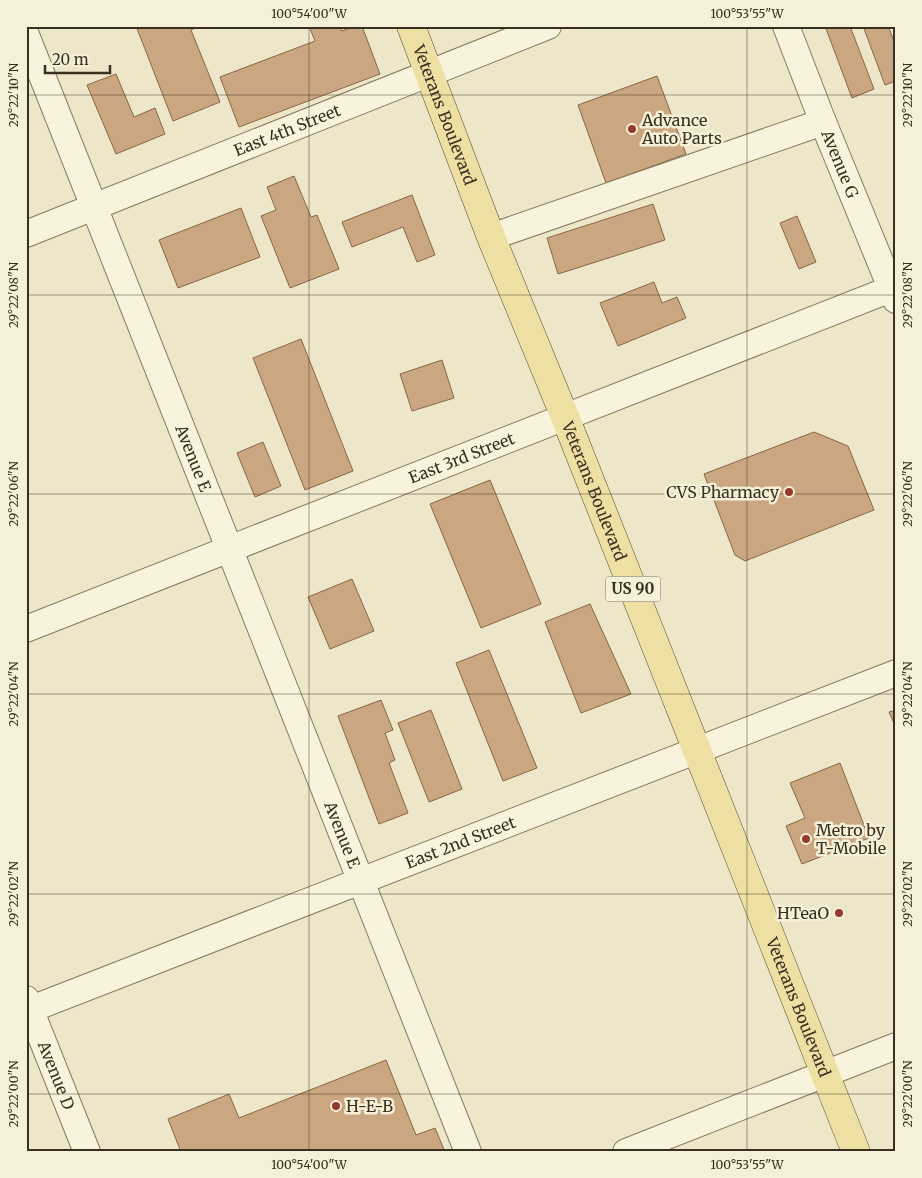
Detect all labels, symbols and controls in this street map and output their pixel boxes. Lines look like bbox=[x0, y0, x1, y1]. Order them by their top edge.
text: 100°54'00"W bbox=[271, 6, 348, 21]
text: 100°53'55"W bbox=[711, 6, 785, 21]
street label: Veterans Boulevard bbox=[409, 41, 480, 188]
scale bar bbox=[45, 42, 110, 74]
text: 20 m bbox=[52, 50, 89, 69]
text: 29°22'10"N bbox=[6, 62, 21, 127]
text: 29°22'10"N bbox=[900, 62, 915, 127]
street label: East 4th Street bbox=[231, 99, 344, 160]
place label: Advance Auto Parts bbox=[641, 110, 722, 148]
marker: Advance Auto Parts bbox=[626, 123, 638, 135]
street label: Avenue G bbox=[817, 126, 863, 201]
text: 29°22'08"N bbox=[6, 261, 21, 328]
text: 29°22'08"N bbox=[900, 261, 915, 328]
street label: Veterans Boulevard bbox=[557, 418, 631, 564]
street label: Avenue E bbox=[171, 421, 216, 495]
street label: East 3rd Street bbox=[406, 428, 518, 488]
text: 29°22'06"N bbox=[6, 460, 21, 527]
text: 29°22'06"N bbox=[900, 460, 915, 527]
place label: CVS Pharmacy bbox=[666, 482, 780, 502]
marker: CVS Pharmacy bbox=[783, 486, 795, 498]
road number: US 90 bbox=[606, 576, 660, 602]
text: 29°22'04"N bbox=[6, 661, 21, 727]
text: 29°22'04"N bbox=[900, 661, 915, 727]
street label: Avenue E bbox=[320, 797, 365, 872]
street label: East 2nd Street bbox=[402, 812, 519, 873]
place label: Metro by T-Mobile bbox=[816, 820, 886, 858]
marker: Metro by T-Mobile bbox=[800, 833, 812, 845]
text: 29°22'02"N bbox=[6, 860, 21, 927]
text: 29°22'02"N bbox=[900, 860, 915, 927]
place label: HTeaO bbox=[777, 903, 829, 923]
marker: HTeaO bbox=[833, 907, 845, 919]
street label: Veterans Boulevard bbox=[762, 934, 835, 1080]
street label: Avenue D bbox=[33, 1037, 79, 1112]
text: 29°22'00"N bbox=[6, 1060, 21, 1127]
text: 29°22'00"N bbox=[900, 1060, 915, 1127]
place label: H-E-B bbox=[346, 1096, 393, 1116]
marker: H-E-B bbox=[330, 1100, 342, 1112]
text: 100°54'00"W bbox=[271, 1157, 348, 1172]
text: 100°53'55"W bbox=[711, 1157, 785, 1172]

